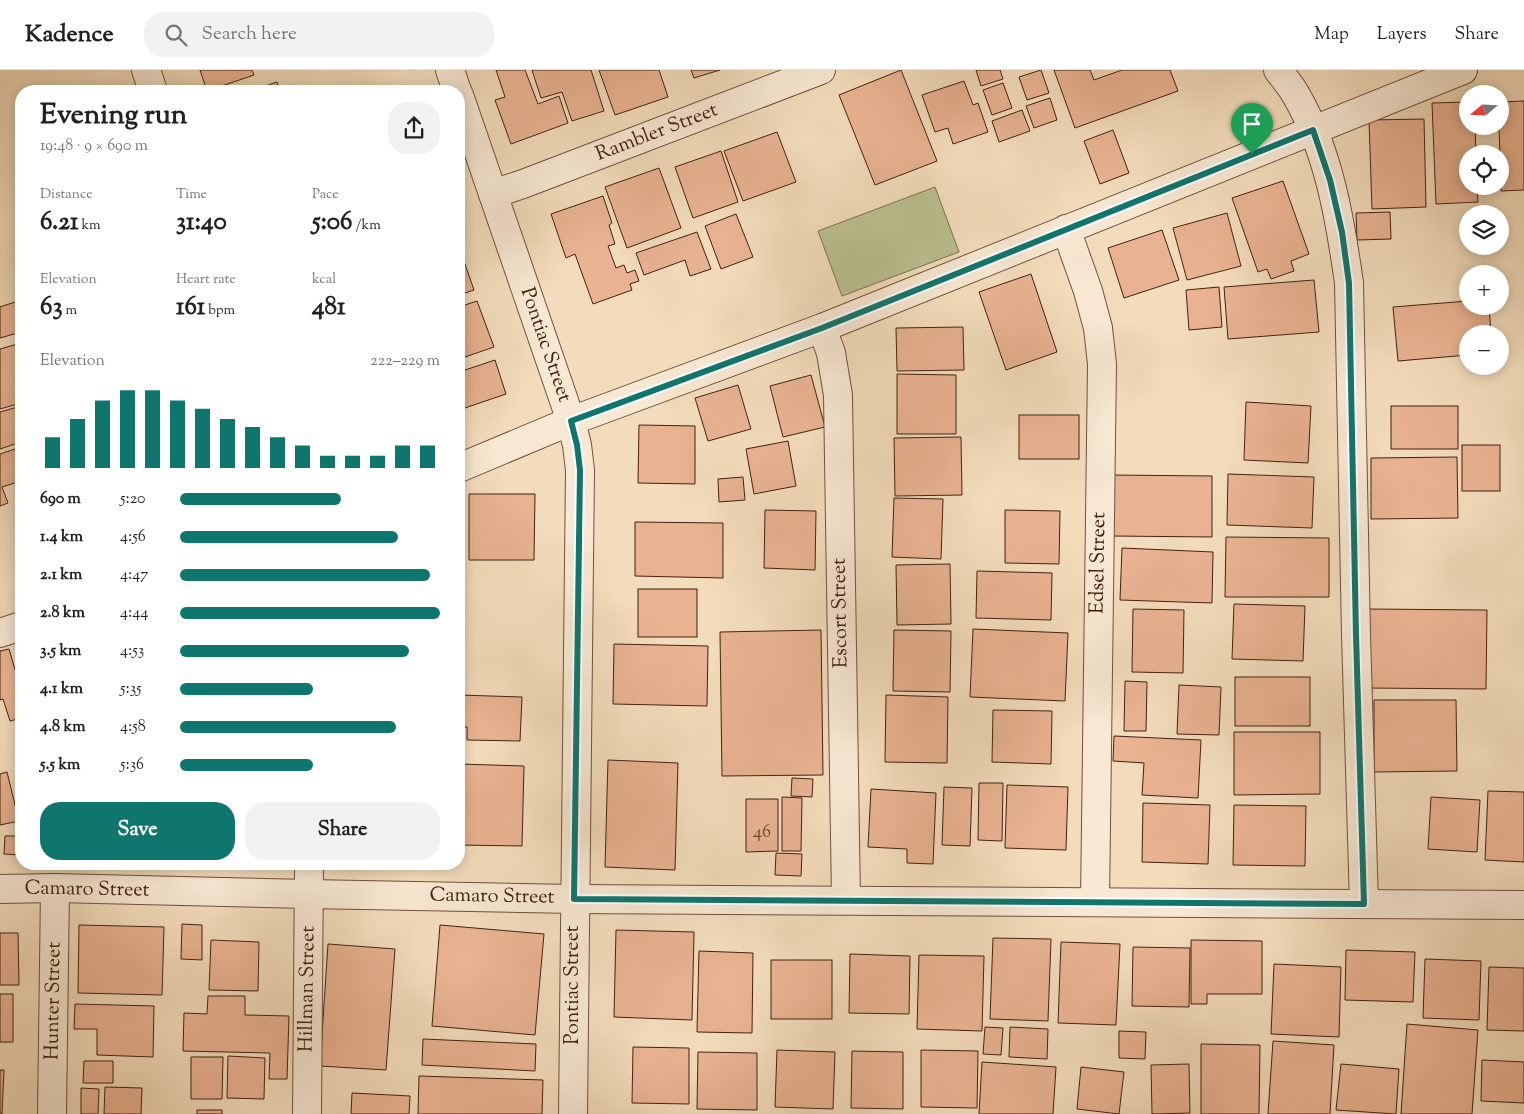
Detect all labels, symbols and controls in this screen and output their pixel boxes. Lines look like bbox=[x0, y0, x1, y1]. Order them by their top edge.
search box bbox=[144, 12, 494, 57]
text: Kadence bbox=[25, 18, 114, 52]
icon: search bbox=[162, 21, 190, 49]
text: Search here bbox=[202, 21, 297, 48]
text: Map bbox=[1314, 22, 1349, 48]
text: Layers bbox=[1377, 22, 1427, 48]
text: Share bbox=[1455, 22, 1499, 48]
north arrow bbox=[1459, 85, 1509, 135]
map controls bbox=[1459, 85, 1509, 375]
text: Evening run bbox=[40, 96, 187, 136]
street label: Rambler Street bbox=[592, 96, 722, 170]
button: share bbox=[388, 102, 440, 154]
pin bbox=[1231, 103, 1273, 154]
icon: arrive bbox=[1238, 110, 1266, 138]
text: 19:48 · 9 × 690 m bbox=[40, 135, 148, 158]
button: locate bbox=[1459, 145, 1509, 195]
text: Distance bbox=[40, 185, 93, 205]
text: Time bbox=[176, 185, 207, 205]
text: Pace bbox=[312, 185, 339, 205]
text: 6.21 bbox=[40, 205, 78, 241]
text: 31:40 bbox=[176, 205, 227, 241]
text: 5:06 bbox=[312, 205, 352, 241]
button: layers bbox=[1459, 205, 1509, 255]
text: km bbox=[78, 216, 101, 236]
text: /km bbox=[352, 216, 381, 236]
button: + bbox=[1459, 265, 1509, 315]
text: Elevation bbox=[40, 270, 97, 290]
text: Heart rate bbox=[176, 270, 236, 290]
text: kcal bbox=[312, 270, 336, 290]
street label: Pontiac Street bbox=[512, 284, 578, 406]
text: 63 bbox=[40, 290, 63, 326]
text: 161 bbox=[176, 290, 205, 326]
text: 481 bbox=[312, 290, 346, 326]
text: m bbox=[63, 301, 77, 321]
text: bpm bbox=[205, 301, 235, 321]
button: − bbox=[1459, 325, 1509, 375]
text: Elevation bbox=[40, 350, 105, 373]
text: 222–229 m bbox=[370, 350, 440, 373]
text: 690 m bbox=[40, 488, 81, 511]
text: 5:20 bbox=[120, 488, 146, 511]
street label: Edsel Street bbox=[1084, 512, 1114, 614]
text: 1.4 km bbox=[40, 526, 83, 549]
text: 4:56 bbox=[120, 526, 146, 549]
street label: Escort Street bbox=[826, 558, 856, 668]
text: 2.1 km bbox=[40, 564, 82, 587]
text: 4:47 bbox=[120, 564, 148, 587]
text: 2.8 km bbox=[40, 602, 85, 625]
text: 4:44 bbox=[120, 602, 148, 625]
text: 3.5 km bbox=[40, 640, 81, 663]
text: 4:53 bbox=[120, 640, 144, 663]
text: 4.1 km bbox=[40, 678, 83, 701]
text: 5:35 bbox=[120, 678, 142, 701]
text: 4.8 km bbox=[40, 716, 85, 739]
text: 4:58 bbox=[120, 716, 146, 739]
text: 5.5 km bbox=[40, 754, 80, 777]
text: 5:36 bbox=[120, 754, 144, 777]
button: Save bbox=[40, 802, 235, 860]
button: Share bbox=[245, 802, 440, 860]
house number: 46 bbox=[753, 820, 771, 846]
street label: Camaro Street bbox=[24, 874, 150, 906]
street label: Camaro Street bbox=[429, 881, 555, 913]
street label: Pontiac Street bbox=[559, 925, 588, 1045]
street label: Hillman Street bbox=[292, 926, 324, 1052]
street label: Hunter Street bbox=[38, 941, 70, 1061]

